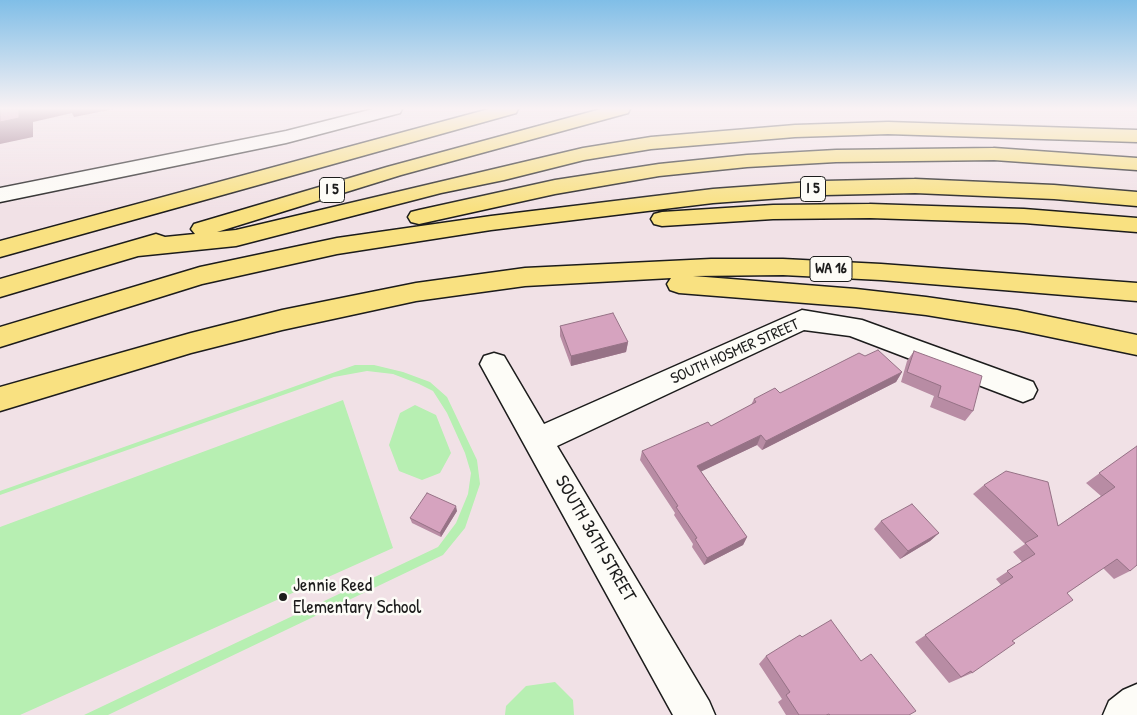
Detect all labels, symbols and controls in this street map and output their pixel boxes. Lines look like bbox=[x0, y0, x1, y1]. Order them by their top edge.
road number: I 5 bbox=[800, 176, 826, 202]
road number: I 5 bbox=[320, 178, 344, 202]
road number: WA 16 bbox=[810, 256, 852, 282]
street label: SOUTH HOSMER STREET bbox=[668, 315, 802, 389]
street label: SOUTH 36TH STREET bbox=[550, 472, 640, 606]
place label: Jennie Reed Elementary School bbox=[293, 575, 421, 619]
marker: Jennie Reed Elementary School bbox=[277, 591, 289, 603]

